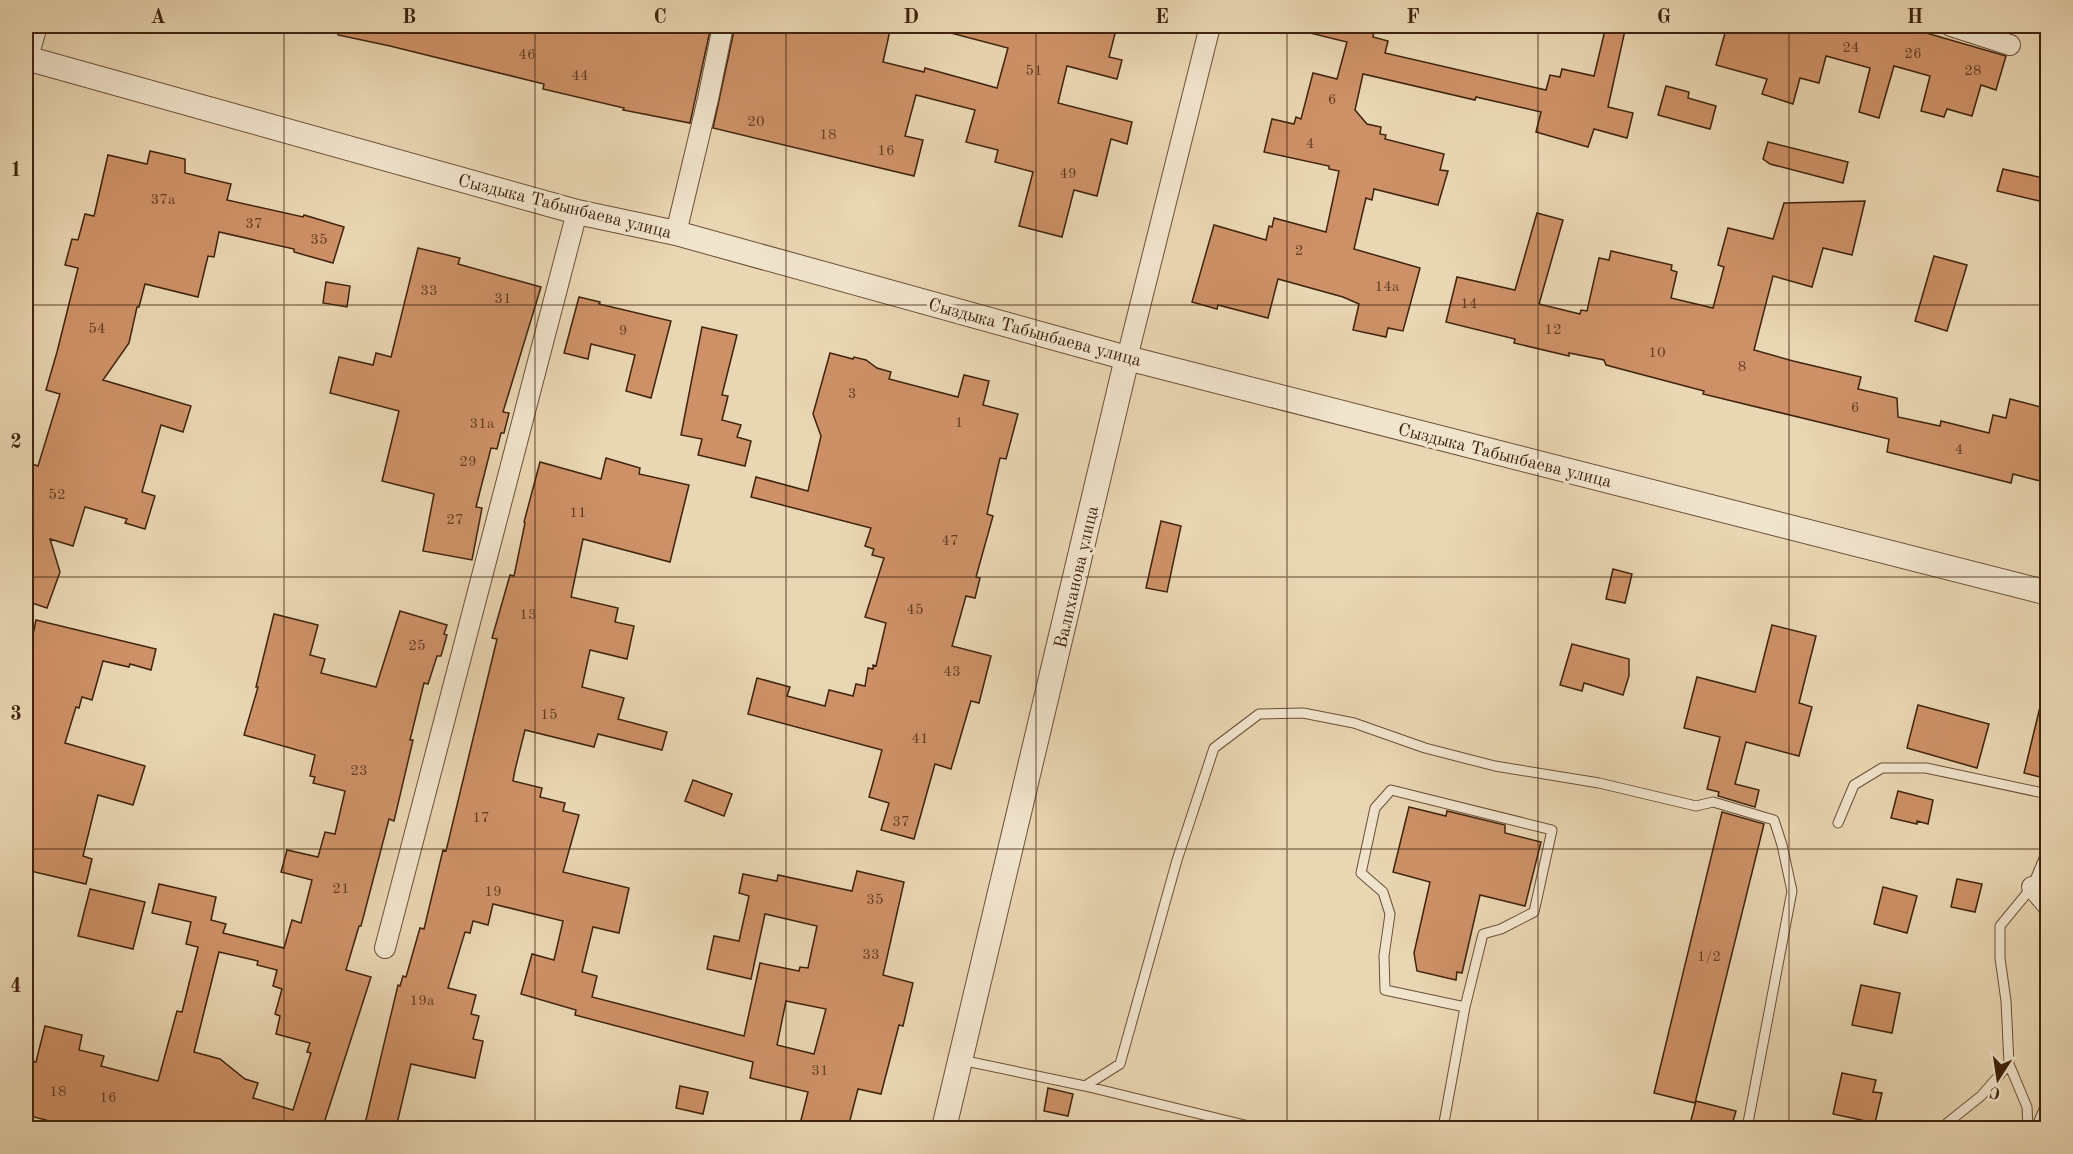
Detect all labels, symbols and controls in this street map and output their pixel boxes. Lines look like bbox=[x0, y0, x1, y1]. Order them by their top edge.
text: A bbox=[150, 8, 166, 28]
text: B bbox=[402, 8, 416, 28]
text: C bbox=[653, 8, 667, 28]
text: D bbox=[903, 8, 919, 28]
text: E bbox=[1155, 8, 1169, 28]
text: F bbox=[1406, 8, 1420, 28]
text: G bbox=[1657, 8, 1671, 28]
text: H bbox=[1907, 8, 1923, 28]
house number: 24 bbox=[1842, 41, 1860, 56]
house number: 26 bbox=[1904, 47, 1922, 62]
house number: 46 bbox=[518, 48, 536, 63]
house number: 51 bbox=[1025, 64, 1043, 79]
house number: 28 bbox=[1964, 64, 1982, 79]
house number: 44 bbox=[571, 69, 589, 84]
house number: 6 bbox=[1328, 93, 1336, 108]
house number: 20 bbox=[747, 115, 765, 130]
house number: 18 bbox=[819, 128, 837, 143]
house number: 4 bbox=[1306, 137, 1314, 152]
house number: 16 bbox=[877, 144, 895, 159]
text: 1 bbox=[10, 161, 22, 181]
house number: 49 bbox=[1059, 167, 1077, 182]
street label: Сыздыка Табынбаева улица bbox=[456, 172, 674, 242]
house number: 37а bbox=[151, 193, 176, 208]
house number: 37 bbox=[245, 217, 263, 232]
house number: 35 bbox=[310, 233, 328, 248]
house number: 2 bbox=[1295, 244, 1303, 259]
house number: 14а bbox=[1375, 280, 1400, 295]
house number: 33 bbox=[420, 284, 438, 299]
house number: 31 bbox=[494, 292, 512, 307]
street label: Сыздыка Табынбаева улица bbox=[926, 296, 1143, 370]
house number: 14 bbox=[1460, 297, 1478, 312]
house number: 54 bbox=[88, 322, 106, 337]
house number: 12 bbox=[1544, 323, 1562, 338]
house number: 9 bbox=[619, 324, 627, 339]
house number: 10 bbox=[1648, 346, 1666, 361]
house number: 8 bbox=[1738, 360, 1746, 375]
house number: 3 bbox=[848, 387, 856, 402]
house number: 6 bbox=[1851, 401, 1859, 416]
house number: 1 bbox=[955, 416, 963, 431]
house number: 31а bbox=[470, 417, 495, 432]
street label: Сыздыка Табынбаева улица bbox=[1396, 421, 1614, 491]
text: 2 bbox=[10, 433, 22, 453]
house number: 4 bbox=[1955, 443, 1963, 458]
house number: 29 bbox=[459, 455, 477, 470]
house number: 52 bbox=[48, 488, 66, 503]
street label: Валиханова улица bbox=[1052, 504, 1102, 650]
house number: 11 bbox=[569, 506, 587, 521]
house number: 27 bbox=[446, 513, 464, 528]
house number: 47 bbox=[941, 534, 959, 549]
house number: 45 bbox=[906, 603, 924, 618]
house number: 13 bbox=[519, 608, 537, 623]
house number: 25 bbox=[408, 639, 426, 654]
house number: 43 bbox=[943, 665, 961, 680]
text: 3 bbox=[10, 705, 22, 725]
house number: 15 bbox=[540, 708, 558, 723]
house number: 41 bbox=[911, 732, 929, 747]
house number: 23 bbox=[350, 764, 368, 779]
house number: 17 bbox=[472, 811, 490, 826]
house number: 37 bbox=[892, 815, 910, 830]
house number: 21 bbox=[332, 882, 350, 897]
house number: 19 bbox=[484, 885, 502, 900]
house number: 35 bbox=[866, 893, 884, 908]
house number: 33 bbox=[862, 948, 880, 963]
house number: 1/2 bbox=[1697, 950, 1721, 965]
text: 4 bbox=[10, 977, 22, 997]
house number: 19а bbox=[410, 994, 435, 1009]
north arrow bbox=[1968, 1049, 2028, 1109]
house number: 31 bbox=[811, 1064, 829, 1079]
text: С bbox=[1988, 1083, 2002, 1101]
house number: 18 bbox=[49, 1085, 67, 1100]
house number: 16 bbox=[99, 1091, 117, 1106]

